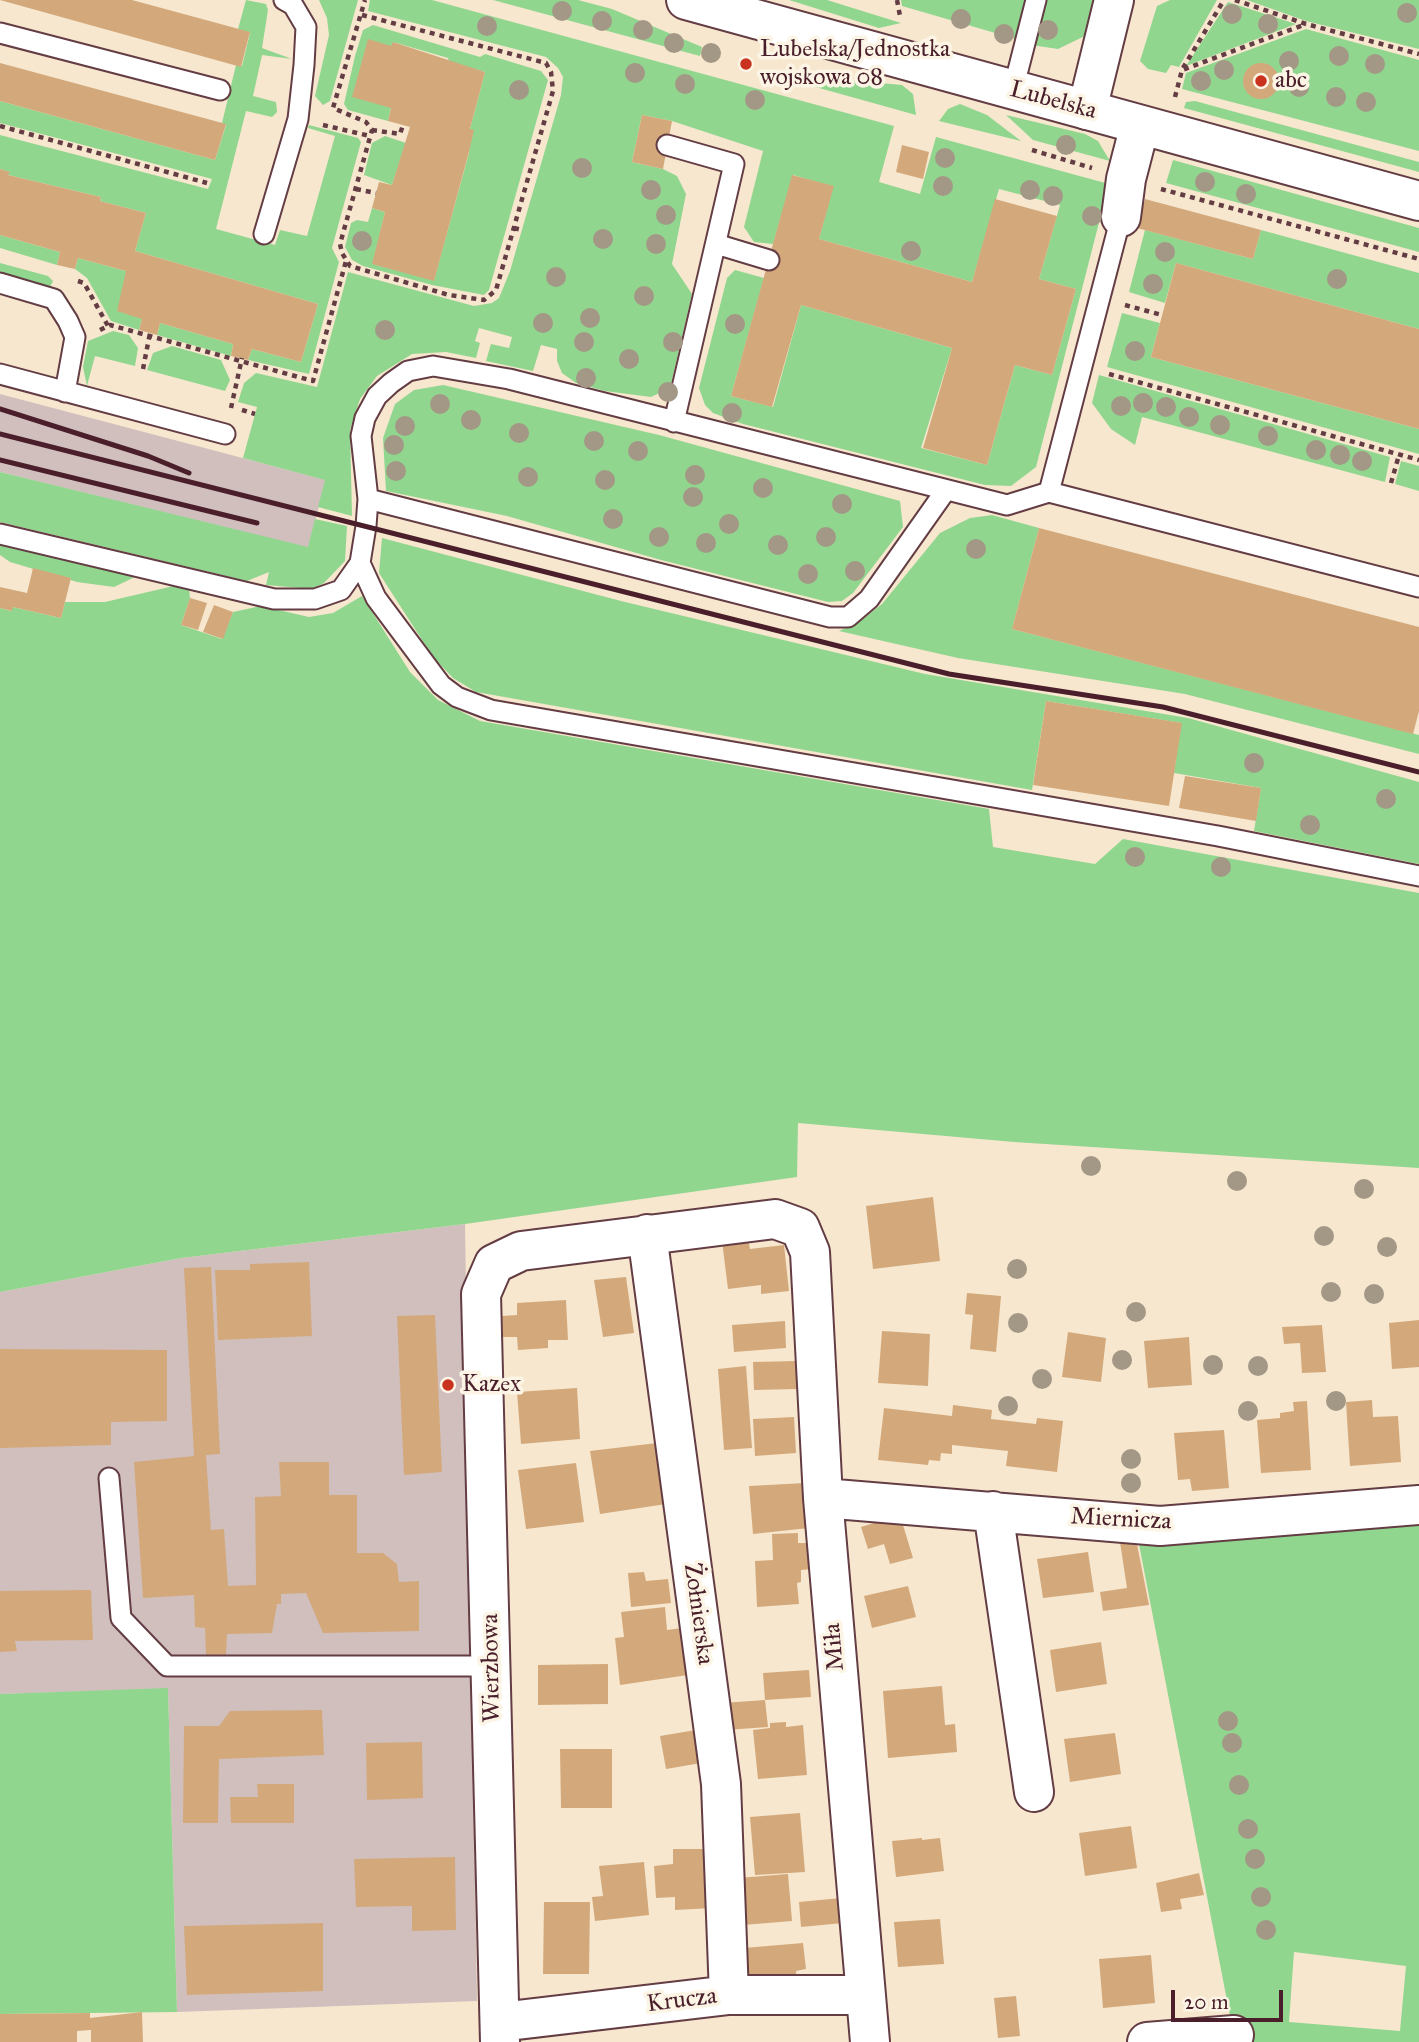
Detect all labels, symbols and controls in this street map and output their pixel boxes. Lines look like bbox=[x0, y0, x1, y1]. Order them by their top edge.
place label: Lubelska/Jednostka wojskowa 08 bbox=[760, 36, 950, 92]
marker: Lubelska/Jednostka wojskowa 08 bbox=[738, 56, 754, 72]
place label: abc bbox=[1275, 67, 1307, 95]
marker: abc bbox=[1253, 73, 1269, 89]
street label: Lubelska bbox=[1006, 76, 1100, 126]
place label: Kazex bbox=[462, 1371, 521, 1399]
marker: Kazex bbox=[440, 1377, 456, 1393]
street label: Miernicza bbox=[1070, 1503, 1172, 1537]
street label: Żołnierska bbox=[677, 1561, 719, 1667]
street label: Wierzbowa bbox=[477, 1613, 507, 1723]
street label: Miła bbox=[819, 1622, 851, 1672]
scale bar bbox=[1174, 1976, 1286, 2020]
street label: Krucza bbox=[645, 1982, 719, 2020]
text: 20 m bbox=[1184, 1989, 1229, 2015]

